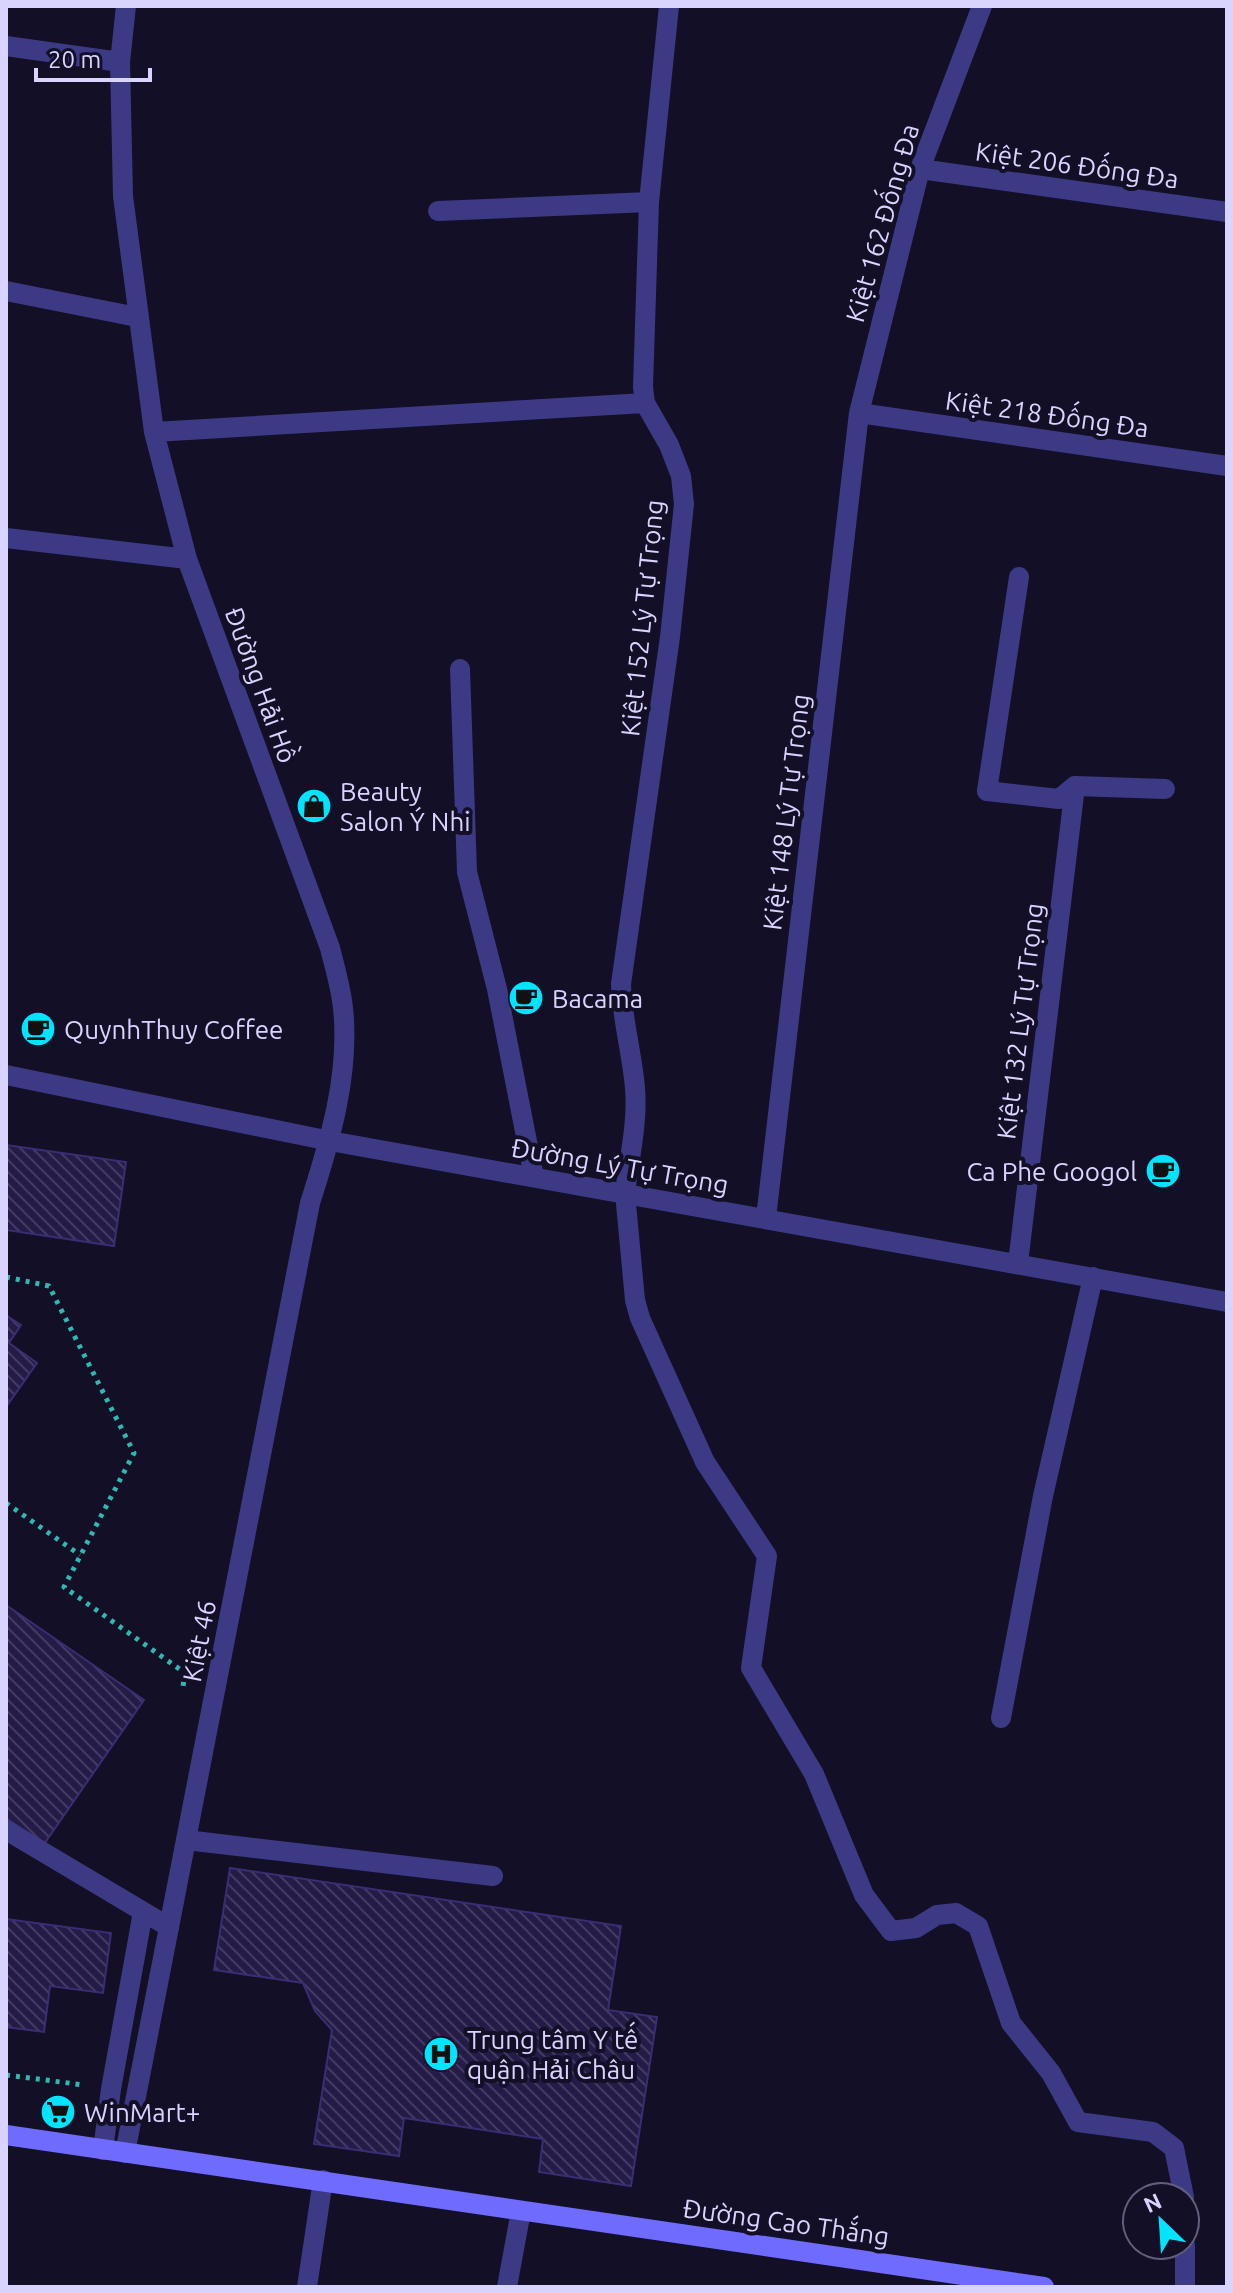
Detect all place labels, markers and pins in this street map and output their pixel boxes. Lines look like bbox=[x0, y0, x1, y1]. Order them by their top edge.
place label: Beauty Salon Ý Nhi bbox=[340, 777, 471, 836]
shop icon: Beauty Salon Ý Nhi bbox=[295, 787, 333, 825]
cafe icon: Bacama bbox=[507, 979, 545, 1017]
place label: Bacama bbox=[552, 984, 643, 1013]
cafe icon: QuynhThuy Coffee bbox=[19, 1010, 57, 1048]
place label: QuynhThuy Coffee bbox=[64, 1015, 283, 1044]
cafe icon: Ca Phe Googol bbox=[1144, 1152, 1182, 1190]
place label: Ca Phe Googol bbox=[966, 1157, 1137, 1186]
place label: Trung tâm Y tế quận Hải Châu bbox=[467, 2021, 638, 2084]
hospital icon: Trung tâm Y tế quận Hải Châu bbox=[422, 2035, 460, 2073]
supermarket icon: WinMart+ bbox=[39, 2093, 77, 2131]
place label: WinMart+ bbox=[84, 2098, 200, 2127]

